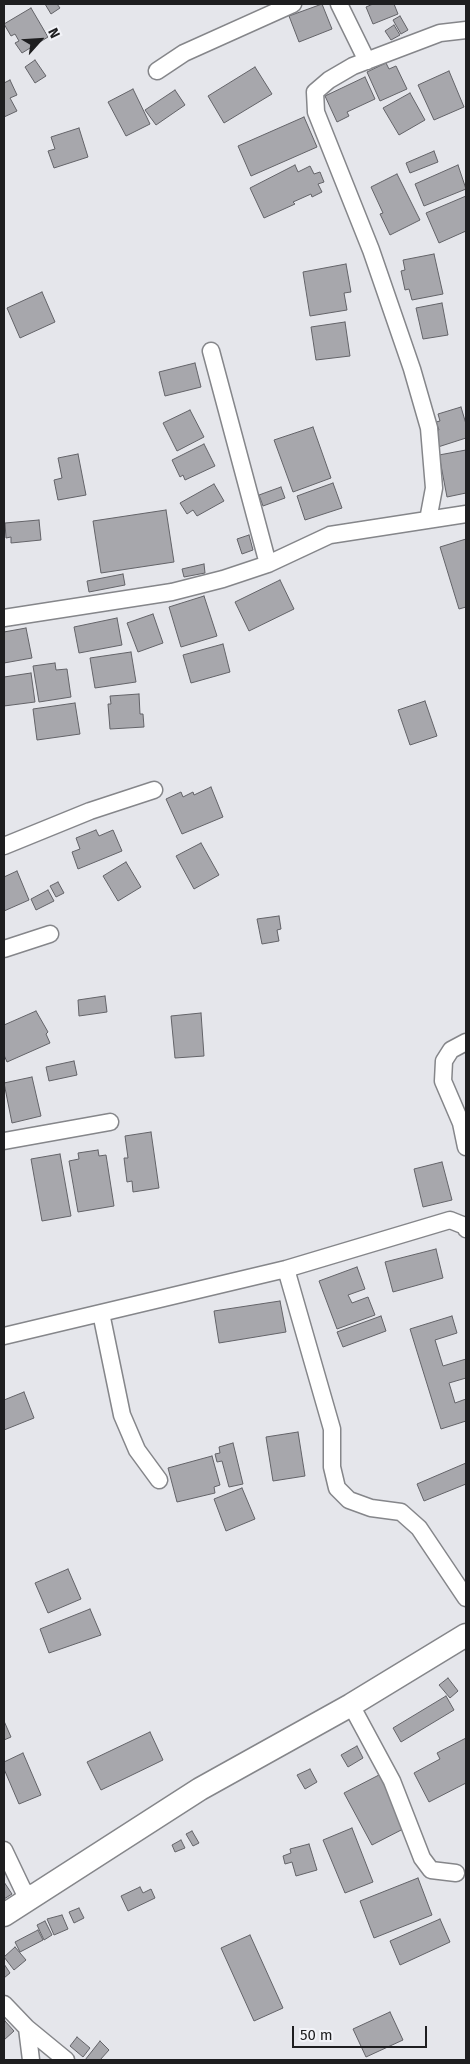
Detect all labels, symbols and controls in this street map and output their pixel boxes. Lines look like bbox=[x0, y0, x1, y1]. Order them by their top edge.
north arrow bbox=[15, 15, 65, 65]
text: N bbox=[44, 25, 64, 41]
scale bar bbox=[295, 2016, 430, 2048]
text: 50 m bbox=[300, 2026, 333, 2044]

